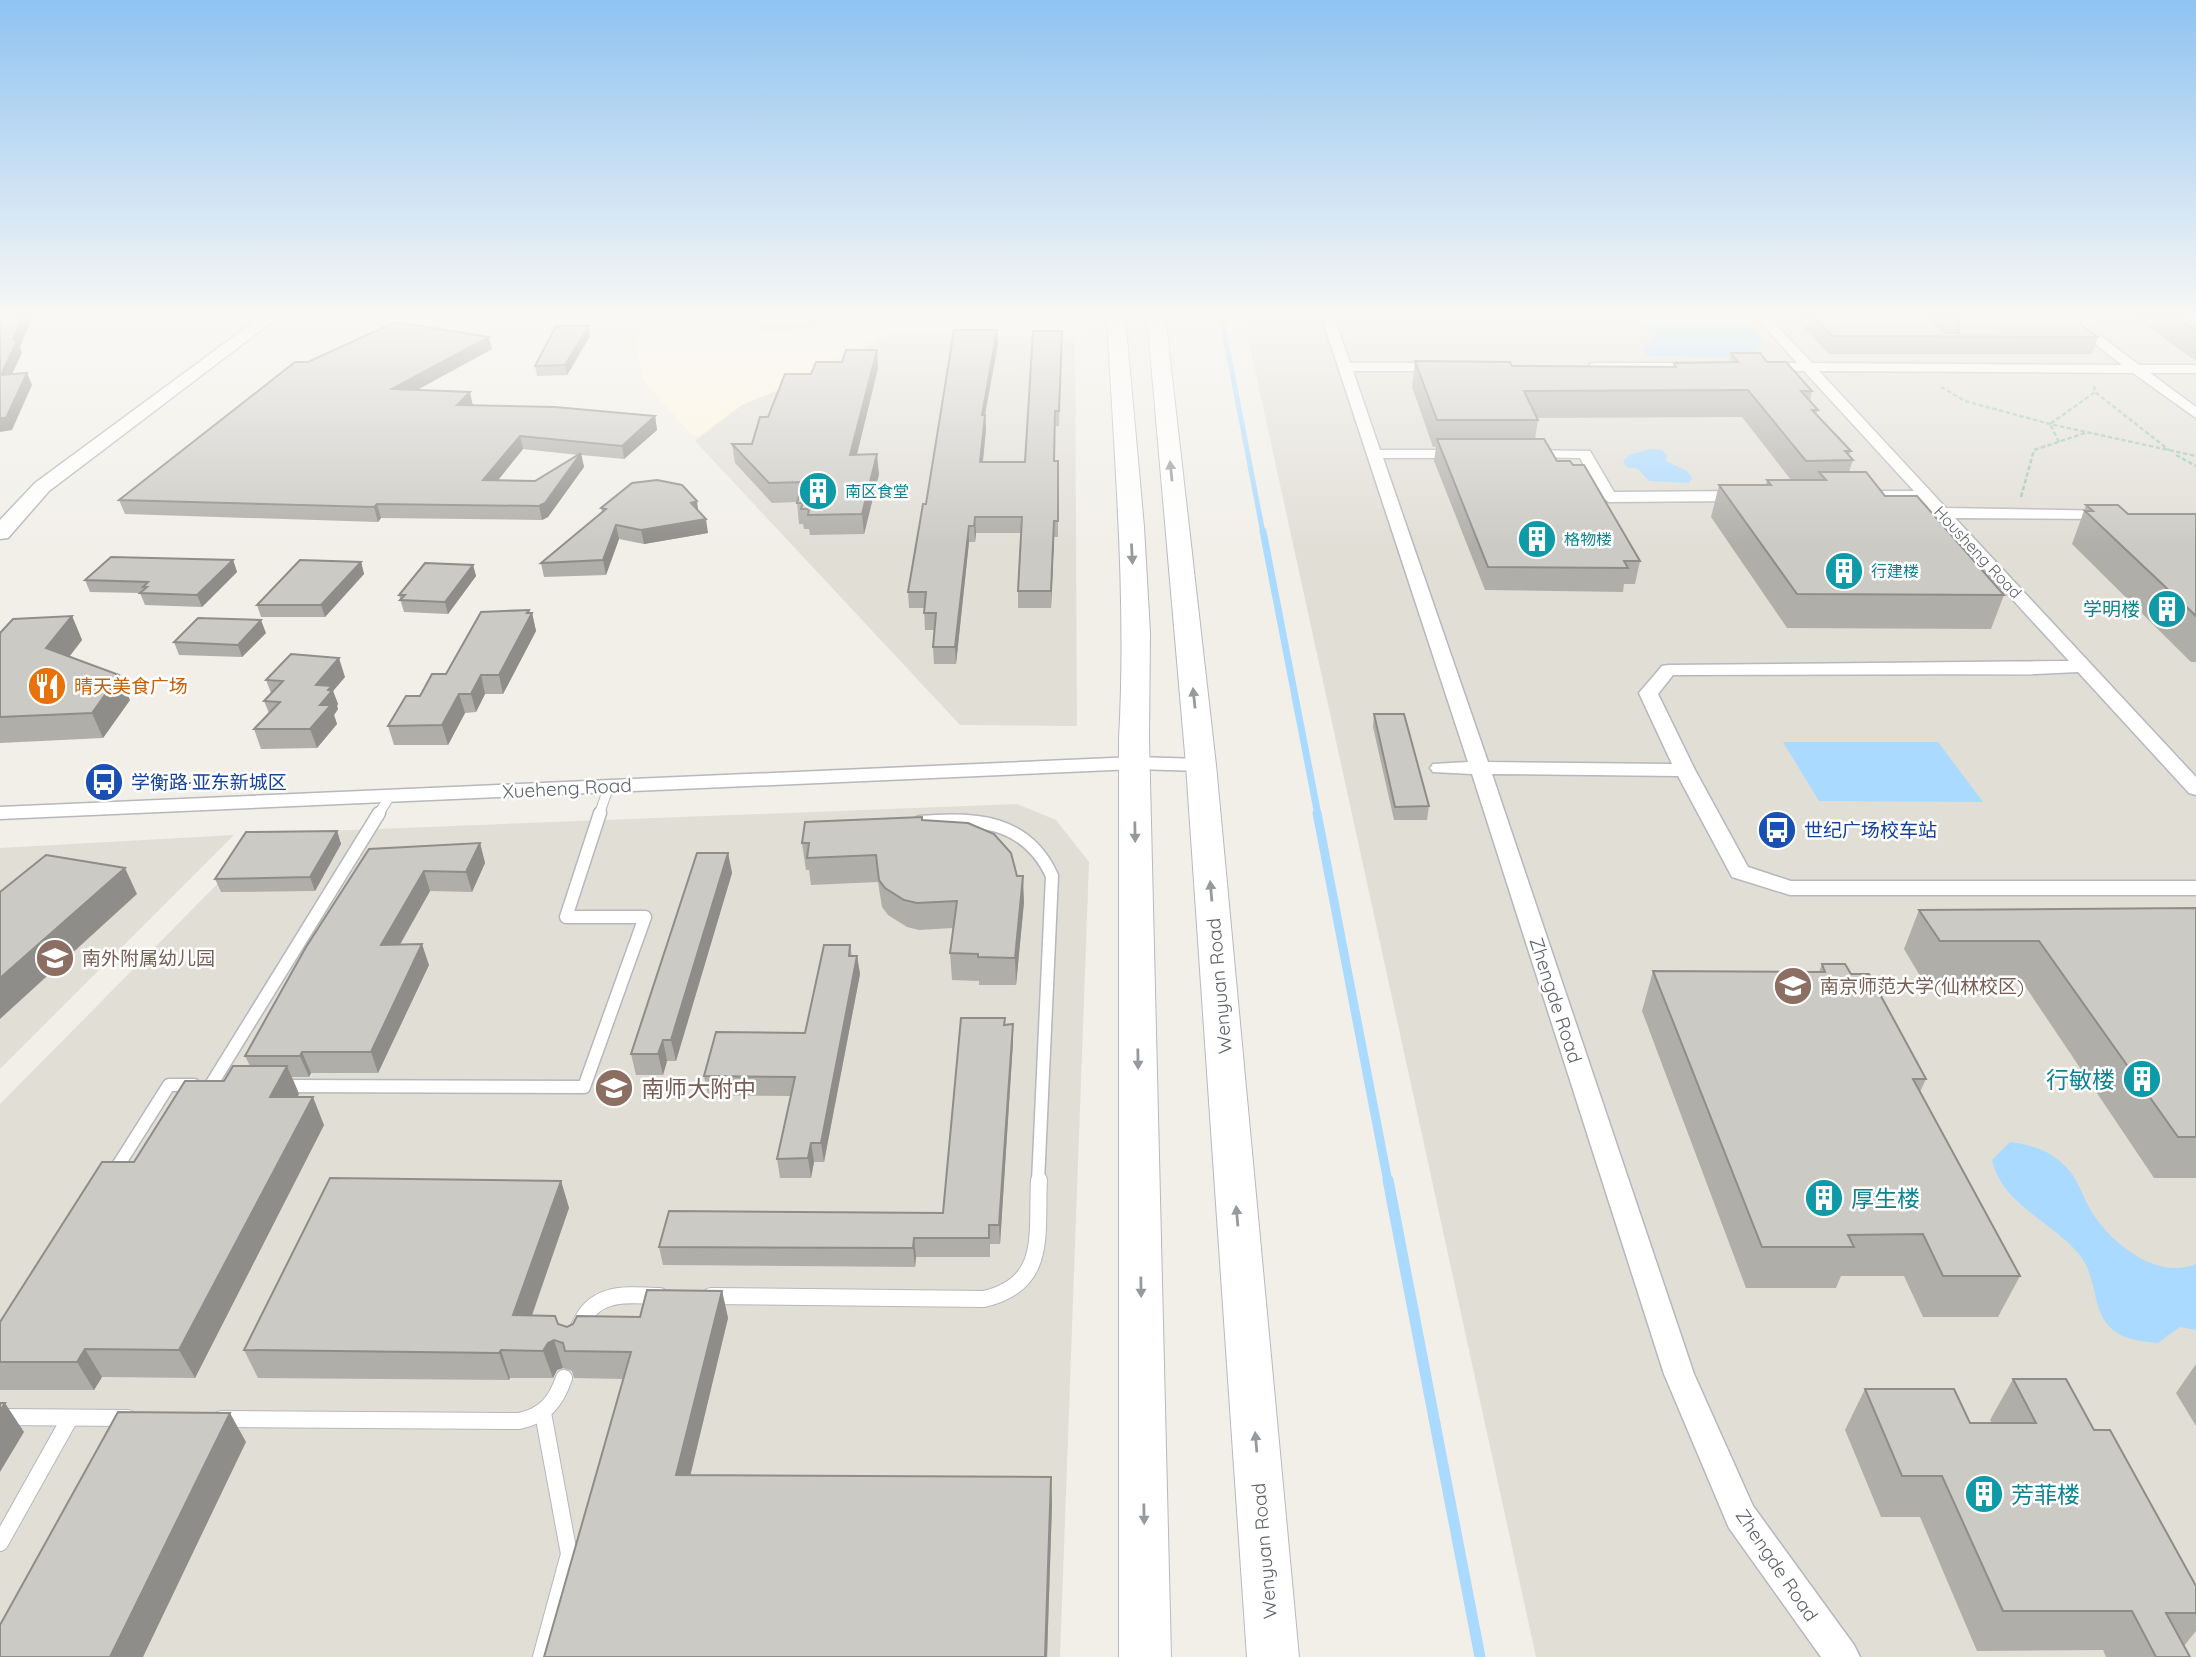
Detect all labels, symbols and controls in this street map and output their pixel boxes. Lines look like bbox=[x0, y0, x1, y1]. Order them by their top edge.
one-way arrow bbox=[1166, 460, 1177, 482]
building icon: 南区食堂 bbox=[797, 470, 839, 512]
place label: 南区食堂 bbox=[845, 481, 909, 501]
street label: Housheng Road bbox=[1930, 502, 2026, 602]
building icon: 格物楼 bbox=[1516, 518, 1558, 560]
place label: 格物楼 bbox=[1564, 529, 1612, 549]
one-way arrow bbox=[1127, 543, 1138, 565]
building icon: 行建楼 bbox=[1823, 550, 1865, 592]
place label: 行建楼 bbox=[1871, 561, 1919, 581]
building icon: 学明楼 bbox=[2146, 588, 2188, 630]
place label: 学明楼 bbox=[2083, 597, 2140, 621]
restaurant icon: 晴天美食广场 bbox=[26, 665, 68, 707]
place label: 晴天美食广场 bbox=[74, 674, 188, 698]
one-way arrow bbox=[1188, 686, 1199, 708]
bus stop icon: 学衡路·亚东新城区 bbox=[83, 761, 125, 803]
place label: 学衡路·亚东新城区 bbox=[131, 770, 287, 794]
street label: Xueheng Road bbox=[502, 773, 632, 803]
bus stop icon: 世纪广场校车站 bbox=[1756, 809, 1798, 851]
place label: 世纪广场校车站 bbox=[1804, 818, 1937, 842]
one-way arrow bbox=[1130, 821, 1141, 843]
one-way arrow bbox=[1205, 880, 1216, 902]
street label: Wenyuan Road bbox=[1201, 917, 1237, 1055]
street label: Zhengde Road bbox=[1524, 934, 1588, 1066]
school or university icon: 南外附属幼儿园 bbox=[34, 937, 76, 979]
place label: 南外附属幼儿园 bbox=[82, 946, 215, 970]
school or university icon: 南京师范大学(仙林校区) bbox=[1772, 965, 1814, 1007]
place label: 南京师范大学(仙林校区) bbox=[1820, 974, 2024, 998]
one-way arrow bbox=[1132, 1048, 1144, 1070]
building icon: 行敏楼 bbox=[2121, 1058, 2163, 1100]
place label: 行敏楼 bbox=[2046, 1065, 2115, 1094]
school or university icon: 南师大附中 bbox=[593, 1067, 635, 1109]
place label: 南师大附中 bbox=[641, 1074, 756, 1103]
building icon: 厚生楼 bbox=[1803, 1177, 1845, 1219]
place label: 厚生楼 bbox=[1851, 1184, 1920, 1213]
one-way arrow bbox=[1231, 1204, 1242, 1226]
one-way arrow bbox=[1135, 1276, 1147, 1298]
one-way arrow bbox=[1250, 1431, 1261, 1453]
building icon: 芳菲楼 bbox=[1963, 1473, 2005, 1515]
place label: 芳菲楼 bbox=[2011, 1480, 2080, 1509]
street label: Wenyuan Road bbox=[1246, 1482, 1282, 1620]
one-way arrow bbox=[1138, 1503, 1149, 1525]
street label: Zhengde Road bbox=[1730, 1504, 1824, 1626]

